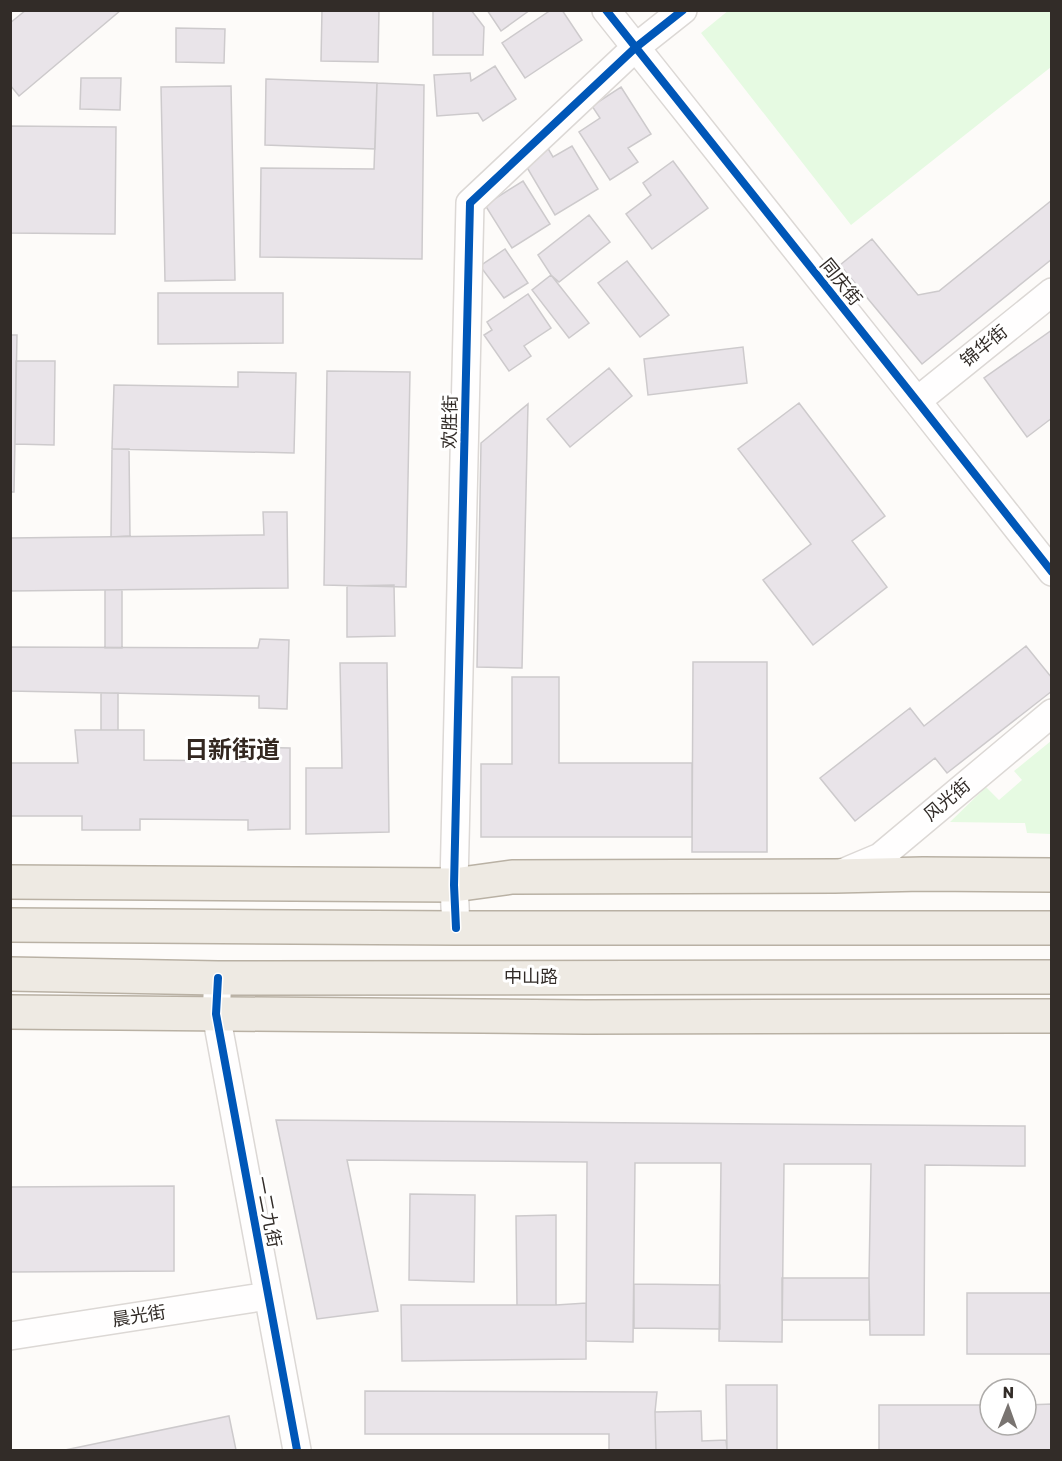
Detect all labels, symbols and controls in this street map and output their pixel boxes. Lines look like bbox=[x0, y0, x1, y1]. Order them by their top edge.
street label: 同庆街 bbox=[815, 254, 867, 310]
street label: 锦华街 bbox=[956, 320, 1012, 372]
street label: 欢胜街 bbox=[439, 395, 461, 449]
district label: 日新街道 bbox=[184, 736, 280, 764]
street label: 风光街 bbox=[919, 774, 975, 826]
street label: 中山路 bbox=[504, 966, 558, 988]
street label: 一二九街 bbox=[250, 1175, 286, 1249]
street label: 晨光街 bbox=[111, 1301, 167, 1331]
north arrow bbox=[978, 1377, 1038, 1437]
text: N bbox=[1002, 1383, 1014, 1402]

